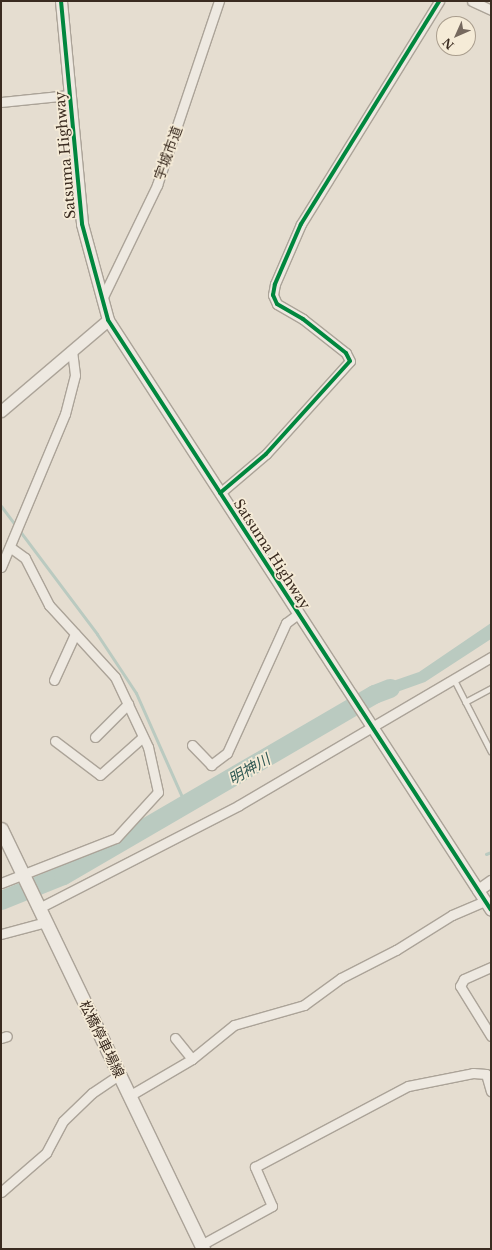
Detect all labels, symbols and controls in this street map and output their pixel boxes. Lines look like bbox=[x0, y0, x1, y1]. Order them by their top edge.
north arrow bbox=[436, 16, 476, 56]
text: N bbox=[440, 35, 457, 52]
street label: Satsuma Highway bbox=[51, 90, 79, 220]
street label: 宇城市道 bbox=[151, 124, 185, 182]
street label: Satsuma Highway bbox=[230, 496, 314, 612]
water label: 明神川 bbox=[225, 750, 273, 788]
street label: 松橋停車場線 bbox=[76, 998, 128, 1080]

